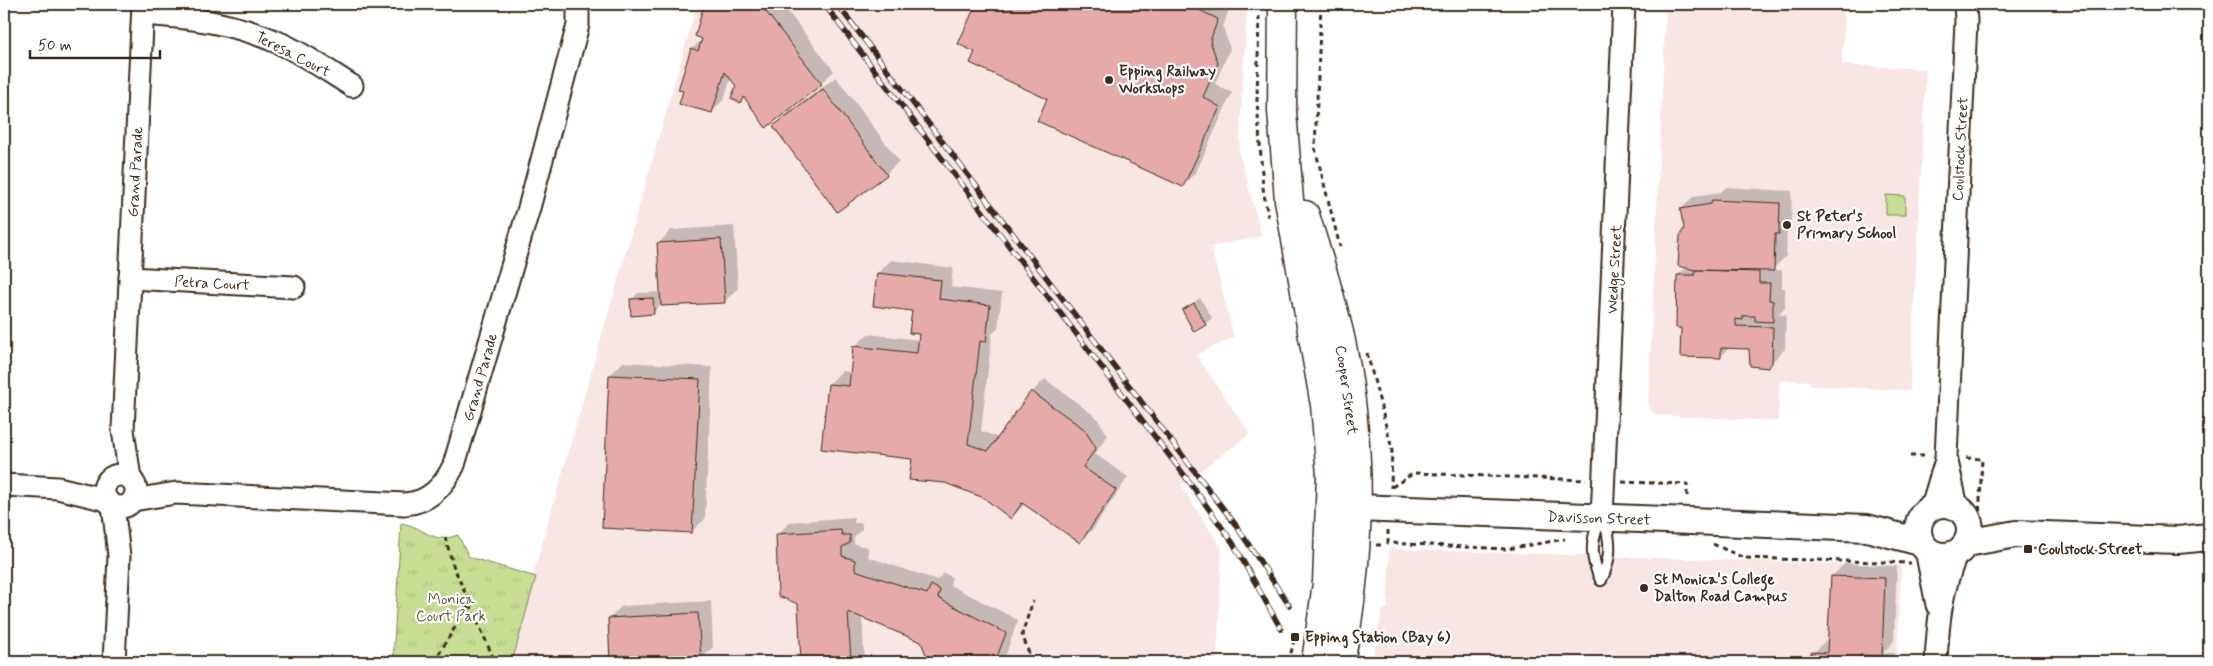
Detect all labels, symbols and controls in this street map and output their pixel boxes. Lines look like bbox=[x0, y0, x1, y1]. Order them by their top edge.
scale bar bbox=[30, 28, 160, 60]
street label: Teresa Court bbox=[252, 28, 333, 82]
text: 50 m bbox=[38, 36, 72, 56]
place label: Epping Railway Workshops bbox=[1118, 62, 1216, 99]
marker: Epping Railway Workshops bbox=[1103, 74, 1115, 86]
street label: Coulstock Street bbox=[1948, 96, 1974, 202]
street label: Grand Parade bbox=[124, 126, 148, 218]
place label: St Peter's Primary School bbox=[1797, 207, 1896, 244]
marker: St Peter's Primary School bbox=[1781, 219, 1793, 231]
street label: Wedge Street bbox=[1603, 224, 1628, 314]
street label: Petra Court bbox=[174, 272, 250, 296]
street label: Grand Parade bbox=[459, 331, 503, 424]
street label: Cooper Street bbox=[1330, 344, 1362, 436]
street label: Davisson Street bbox=[1547, 507, 1651, 531]
place label: Coulstock Street bbox=[2038, 540, 2142, 560]
marker: Coulstock Street bbox=[2022, 543, 2034, 555]
place label: St Monica's College Dalton Road Campus bbox=[1654, 570, 1788, 607]
marker: St Monica's College Dalton Road Campus bbox=[1638, 582, 1650, 594]
park label: Monica Court Park bbox=[416, 590, 486, 627]
place label: Epping Station (Bay 6) bbox=[1305, 628, 1451, 649]
marker: Epping Station (Bay 6) bbox=[1289, 631, 1301, 643]

